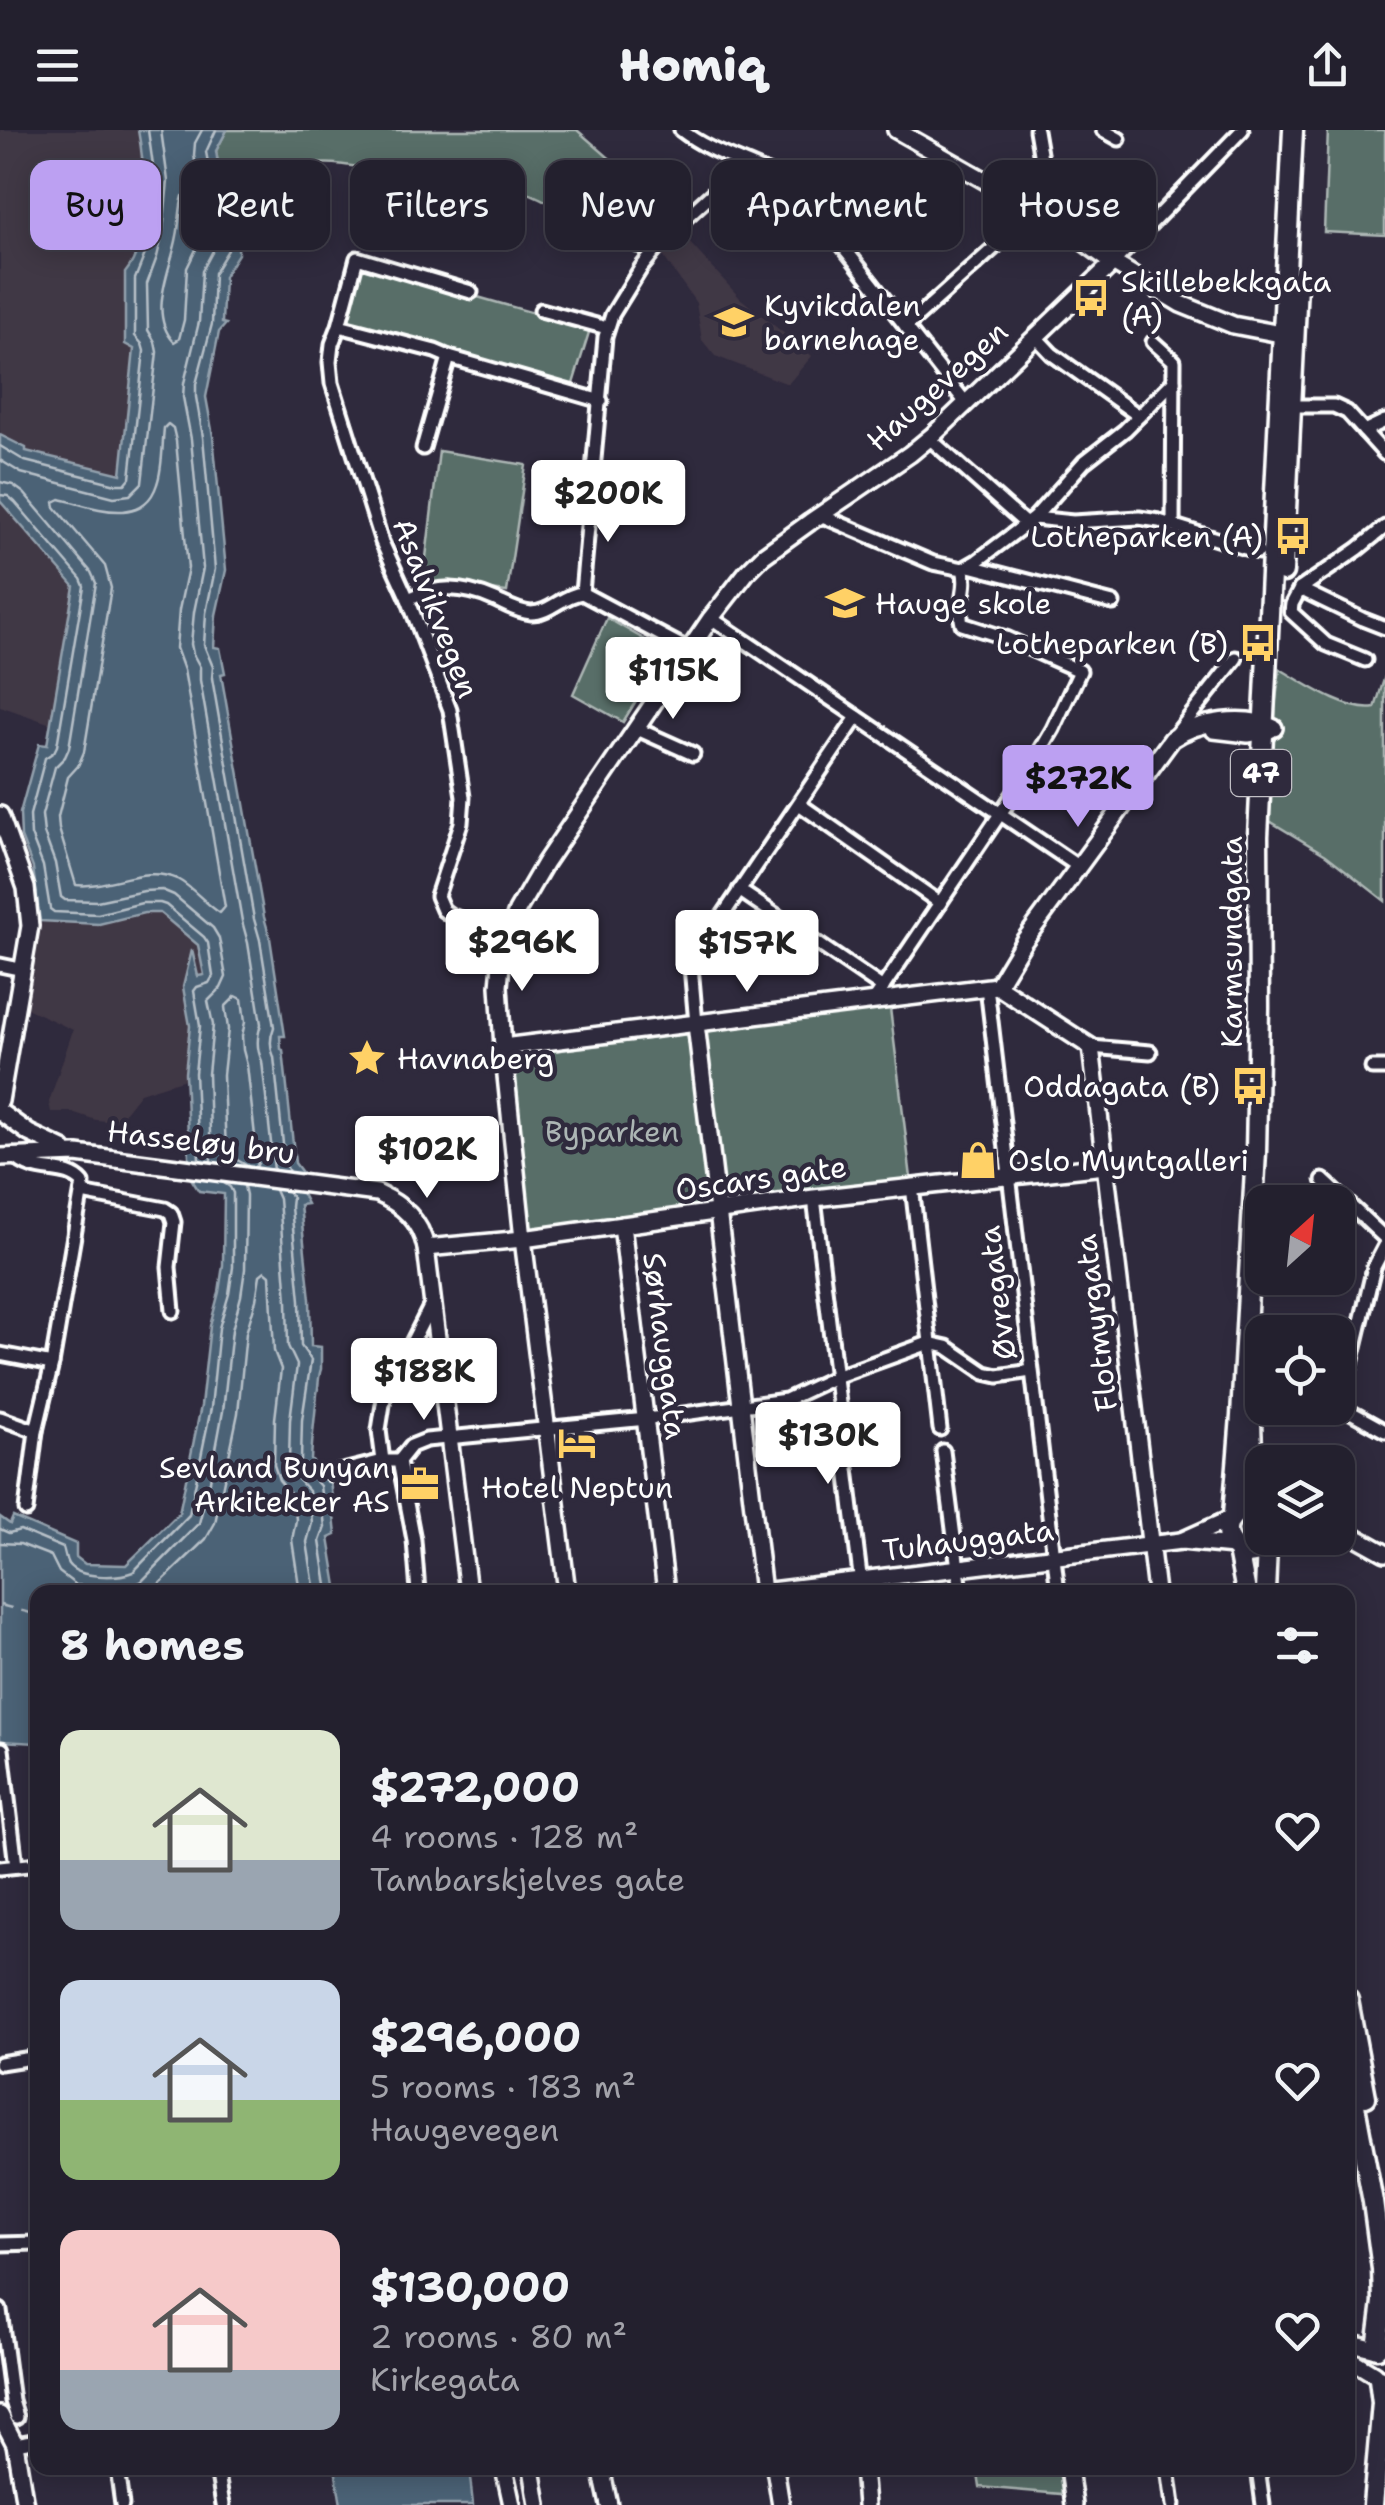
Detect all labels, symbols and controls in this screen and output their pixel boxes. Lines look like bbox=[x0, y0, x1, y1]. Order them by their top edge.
text: Homiq bbox=[619, 35, 766, 95]
icon: menu bbox=[30, 38, 85, 93]
icon: share bbox=[1300, 38, 1355, 93]
chip: Buy bbox=[30, 160, 161, 250]
chip: Rent bbox=[181, 160, 330, 250]
chip: Filters bbox=[350, 160, 525, 250]
chip: New bbox=[545, 160, 691, 250]
chip: Apartment bbox=[711, 160, 963, 250]
chip: House bbox=[983, 160, 1156, 250]
place label: Skillebekkgata (A) bbox=[1121, 261, 1332, 336]
bus stop icon: Skillebekkgata (A) bbox=[1070, 277, 1112, 319]
place label: Kyvikdalen barnehage bbox=[764, 285, 921, 360]
school or university icon: Kyvikdalen barnehage bbox=[713, 301, 755, 343]
street label: Haugevegen bbox=[857, 311, 1017, 461]
pin: $200K bbox=[538, 460, 678, 545]
text: $200K bbox=[553, 471, 663, 514]
street label: Asalvikvegen bbox=[383, 512, 489, 704]
bus stop icon: Lotheparken (A) bbox=[1272, 515, 1314, 557]
place label: Lotheparken (A) bbox=[1030, 516, 1263, 557]
school or university icon: Hauge skole bbox=[824, 582, 866, 624]
place label: Hauge skole bbox=[875, 583, 1052, 624]
bus stop icon: Lotheparken (B) bbox=[1237, 622, 1279, 664]
place label: Lotheparken (B) bbox=[996, 623, 1228, 664]
pin: $115K bbox=[603, 637, 743, 722]
text: $115K bbox=[628, 648, 718, 691]
pin: $272K bbox=[1008, 745, 1148, 830]
road number: 47 bbox=[1231, 750, 1291, 796]
text: $272K bbox=[1024, 756, 1132, 799]
street label: Karmsundgata bbox=[1211, 836, 1252, 1048]
pin: $296K bbox=[452, 909, 592, 994]
pin: $157K bbox=[677, 910, 817, 995]
text: $296K bbox=[468, 920, 576, 963]
text: $157K bbox=[697, 921, 797, 964]
place icon: Havnaberg bbox=[346, 1037, 388, 1079]
place label: Havnaberg bbox=[397, 1038, 554, 1079]
bus stop icon: Oddagata (B) bbox=[1229, 1065, 1271, 1107]
place label: Oddagata (B) bbox=[1023, 1066, 1220, 1107]
street label: Hasseløy bru bbox=[105, 1110, 297, 1174]
park label: Byparken bbox=[545, 1111, 679, 1152]
pin: $102K bbox=[357, 1116, 497, 1201]
text: $102K bbox=[377, 1127, 477, 1170]
shop icon: Oslo Myntgalleri bbox=[957, 1139, 999, 1181]
place label: Oslo Myntgalleri bbox=[1008, 1140, 1249, 1181]
street label: Oscars gate bbox=[673, 1146, 849, 1210]
north arrow bbox=[1245, 1185, 1355, 1295]
map controls bbox=[1245, 1185, 1355, 1555]
street label: Øvregata bbox=[968, 1223, 1026, 1363]
street label: Flotmyrgata bbox=[1065, 1232, 1127, 1414]
street label: Sørhauggata bbox=[633, 1250, 697, 1442]
button: locate bbox=[1245, 1315, 1355, 1425]
pin: $188K bbox=[354, 1338, 494, 1423]
text: $188K bbox=[373, 1349, 475, 1392]
pin: $130K bbox=[758, 1402, 898, 1487]
text: $130K bbox=[777, 1413, 879, 1456]
hotel icon: Hotel Neptun bbox=[556, 1422, 598, 1464]
button: layers bbox=[1245, 1445, 1355, 1555]
place label: Sevland Bunyan Arkitekter AS bbox=[159, 1447, 390, 1522]
office icon: Sevland Bunyan Arkitekter AS bbox=[399, 1463, 441, 1505]
place label: Hotel Neptun bbox=[481, 1467, 673, 1508]
street label: Tuhauggata bbox=[880, 1509, 1056, 1571]
text: 8 homes bbox=[60, 1617, 245, 1673]
icon: filters bbox=[1270, 1618, 1325, 1673]
text: $272,000 bbox=[370, 1759, 580, 1815]
icon: home bbox=[140, 1770, 260, 1890]
icon: heart bbox=[1270, 1803, 1325, 1858]
text: 4 rooms · 128 m² bbox=[370, 1815, 638, 1858]
text: Tambarskjelves gate bbox=[370, 1858, 685, 1901]
text: $296,000 bbox=[370, 2009, 581, 2065]
icon: home bbox=[140, 2020, 260, 2140]
icon: heart bbox=[1270, 2053, 1325, 2108]
text: 5 rooms · 183 m² bbox=[370, 2065, 636, 2108]
text: Haugevegen bbox=[370, 2108, 559, 2151]
text: $130,000 bbox=[370, 2259, 570, 2315]
icon: home bbox=[140, 2270, 260, 2390]
icon: heart bbox=[1270, 2303, 1325, 2358]
text: 2 rooms · 80 m² bbox=[370, 2315, 627, 2358]
text: Kirkegata bbox=[370, 2358, 520, 2401]

